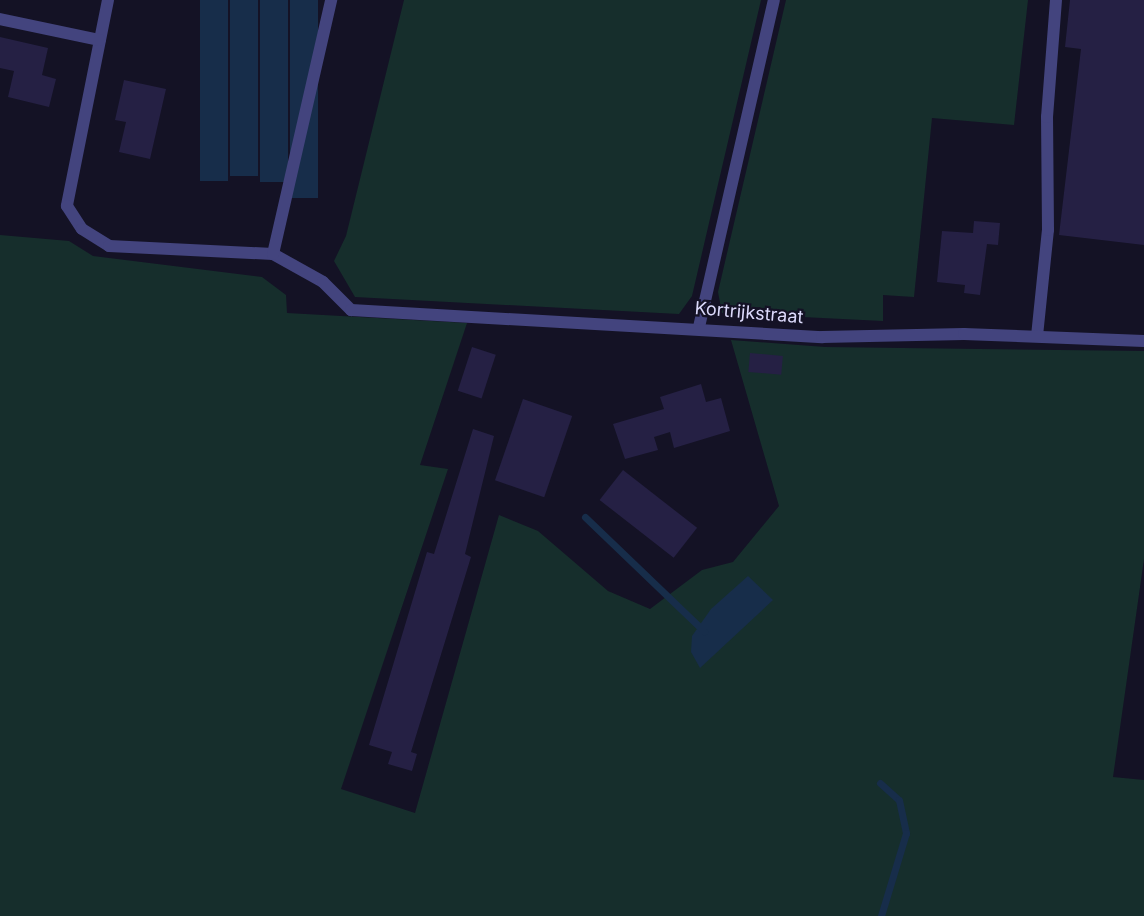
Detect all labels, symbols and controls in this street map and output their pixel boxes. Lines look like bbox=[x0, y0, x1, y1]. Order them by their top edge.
street label: Kortrijkstraat bbox=[694, 297, 804, 329]

